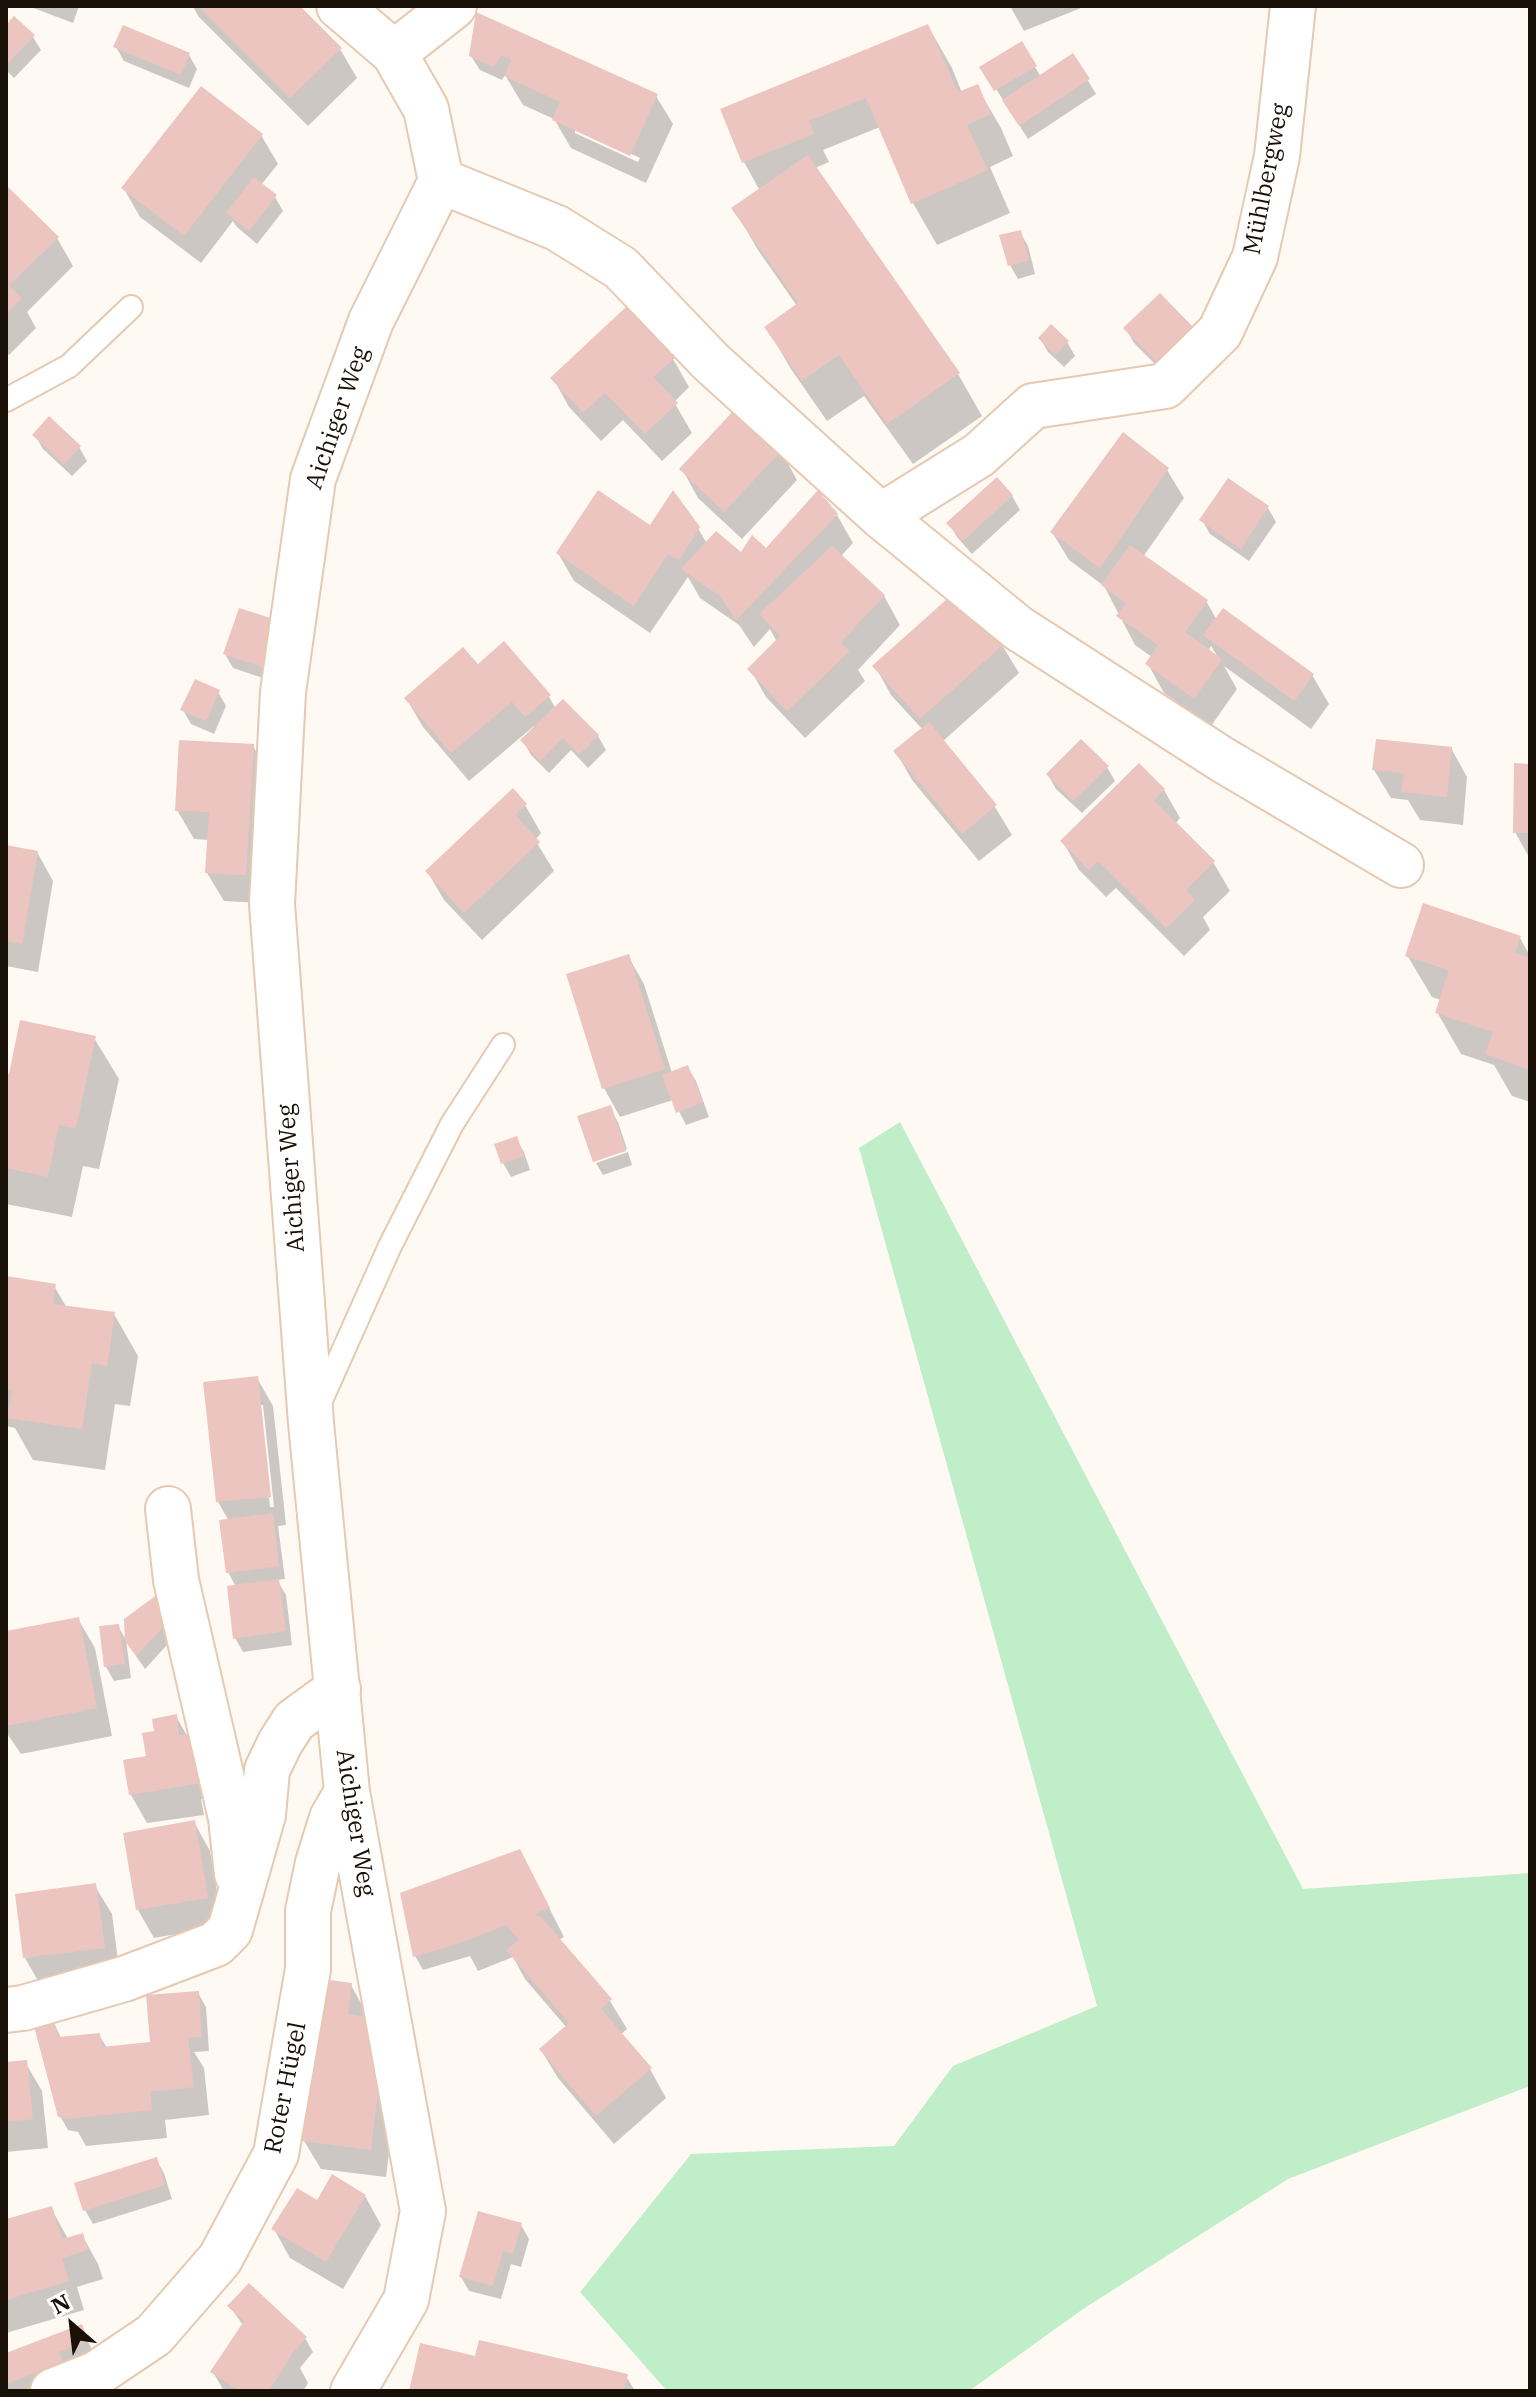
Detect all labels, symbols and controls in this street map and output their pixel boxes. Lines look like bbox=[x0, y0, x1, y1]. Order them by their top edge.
street label: Mühlbergweg bbox=[1238, 101, 1296, 257]
street label: Aichiger Weg bbox=[300, 343, 376, 493]
street label: Aichiger Weg bbox=[272, 1103, 312, 1253]
street label: Aichiger Weg bbox=[329, 1747, 381, 1899]
street label: Roter Hügel bbox=[259, 2020, 313, 2156]
north arrow bbox=[32, 2285, 112, 2365]
text: N bbox=[46, 2286, 75, 2320]

